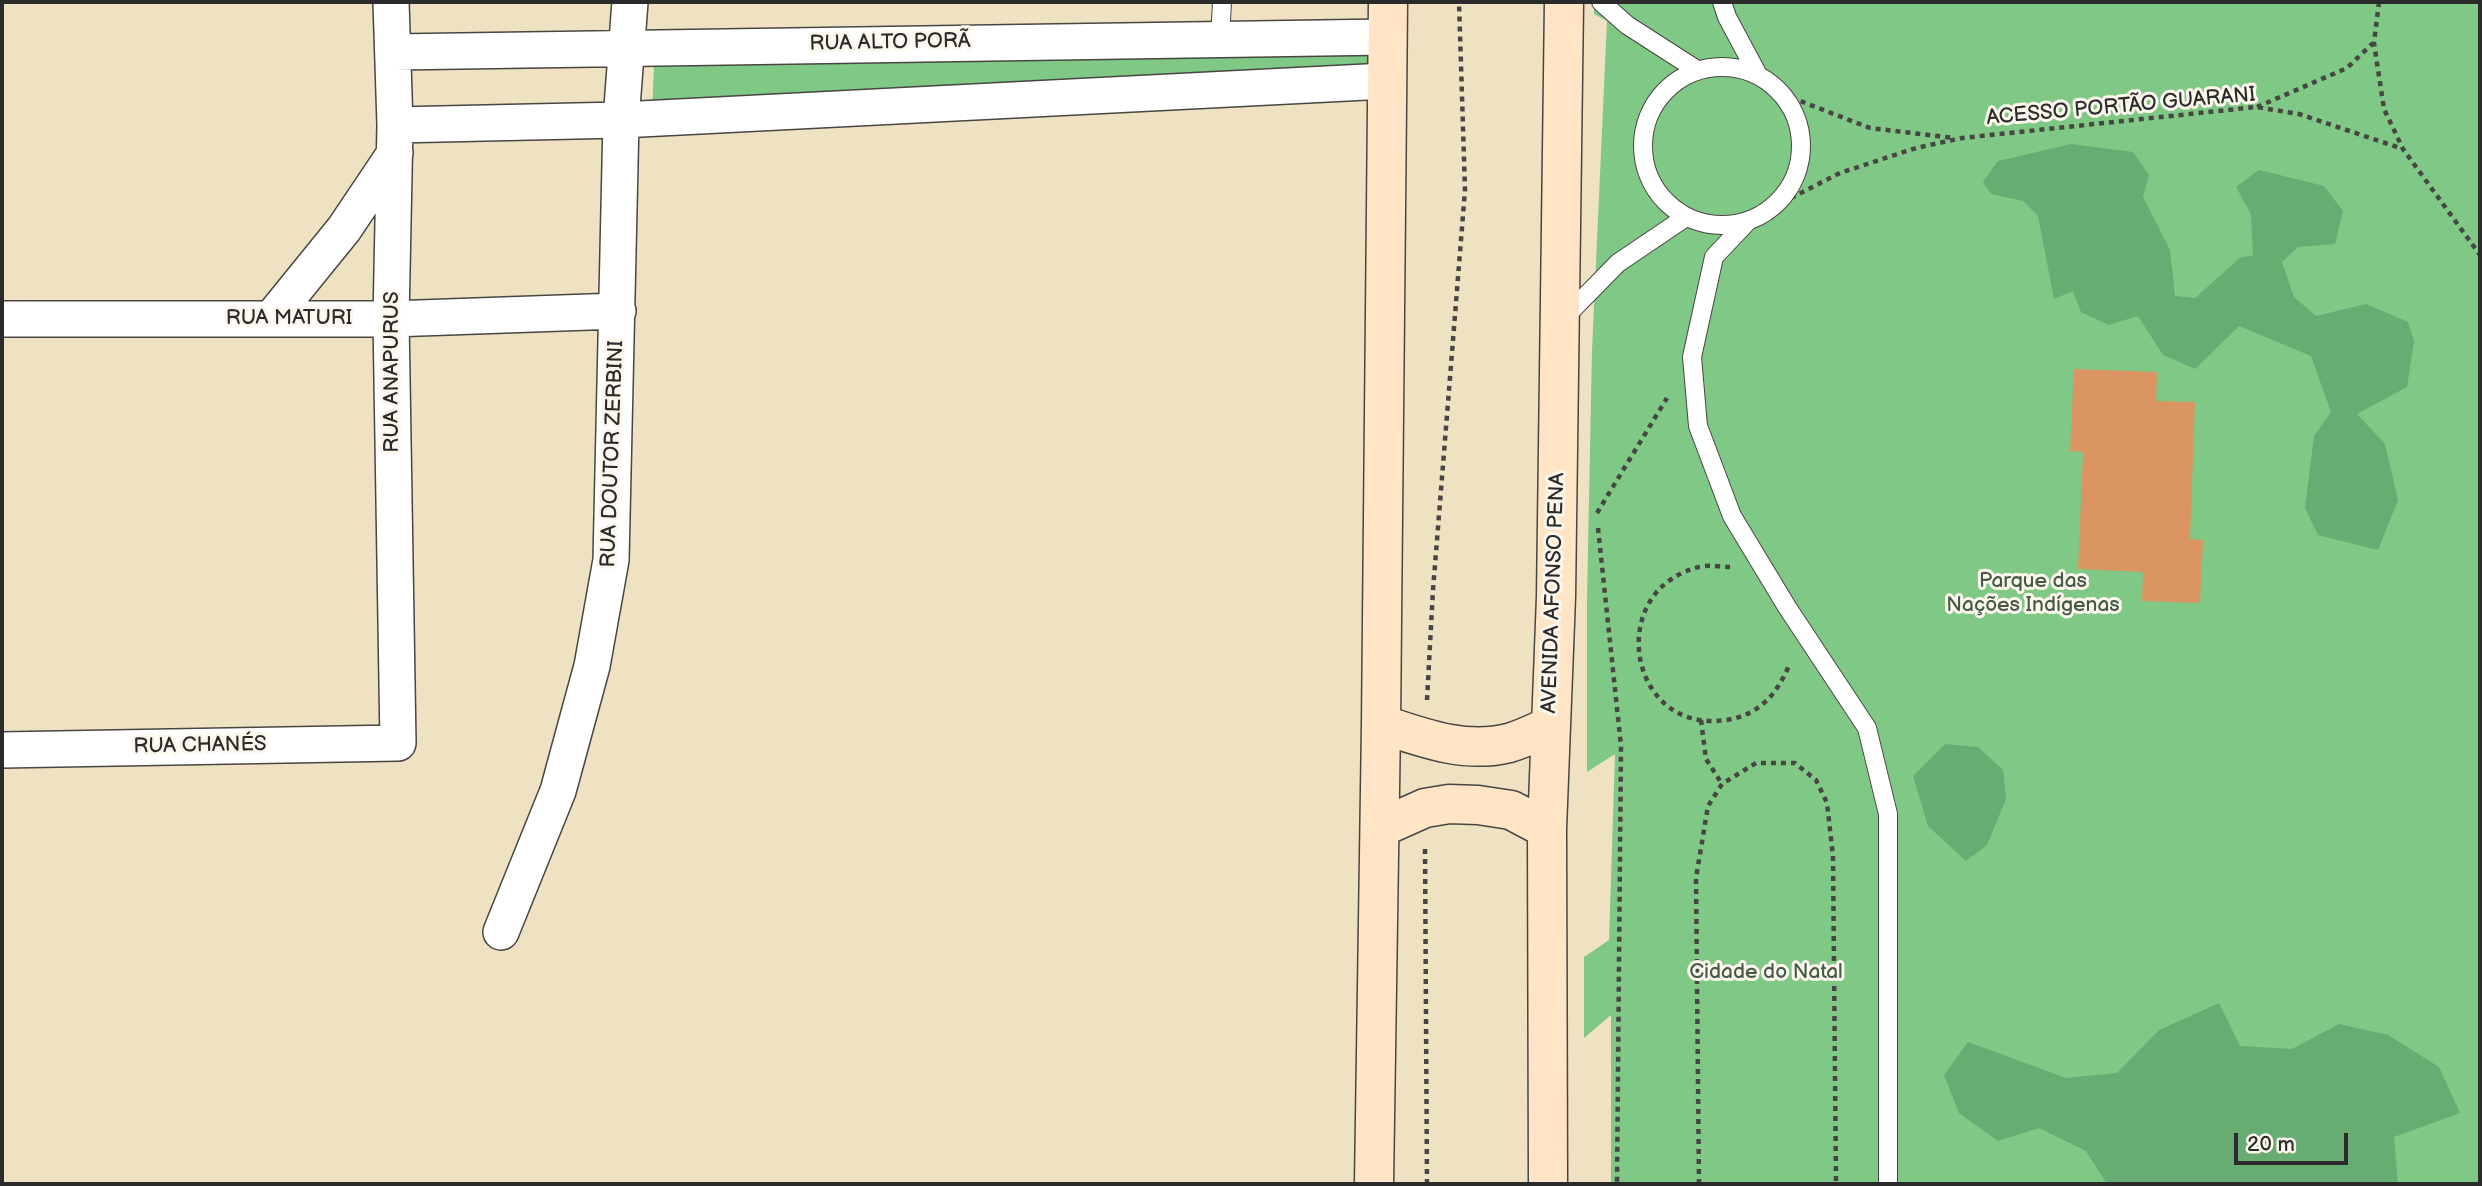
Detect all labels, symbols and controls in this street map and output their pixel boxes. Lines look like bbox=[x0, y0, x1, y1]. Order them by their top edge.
street label: RUA ALTO PORÃ bbox=[809, 29, 971, 57]
street label: ACESSO PORTÃO GUARANI bbox=[1985, 83, 2257, 131]
street label: RUA ANAPURUS bbox=[380, 291, 406, 453]
street label: RUA MATURI bbox=[226, 306, 352, 332]
street label: RUA DOUTOR ZERBINI bbox=[596, 340, 630, 568]
street label: AVENIDA AFONSO PENA bbox=[1537, 472, 1571, 714]
park label: Parque das Nações Indígenas bbox=[1946, 569, 2120, 619]
street label: RUA CHANÉS bbox=[133, 732, 267, 760]
park label: Cidade do Natal bbox=[1689, 960, 1843, 986]
scale bar bbox=[2237, 1120, 2351, 1164]
text: 20 m bbox=[2247, 1132, 2295, 1157]

